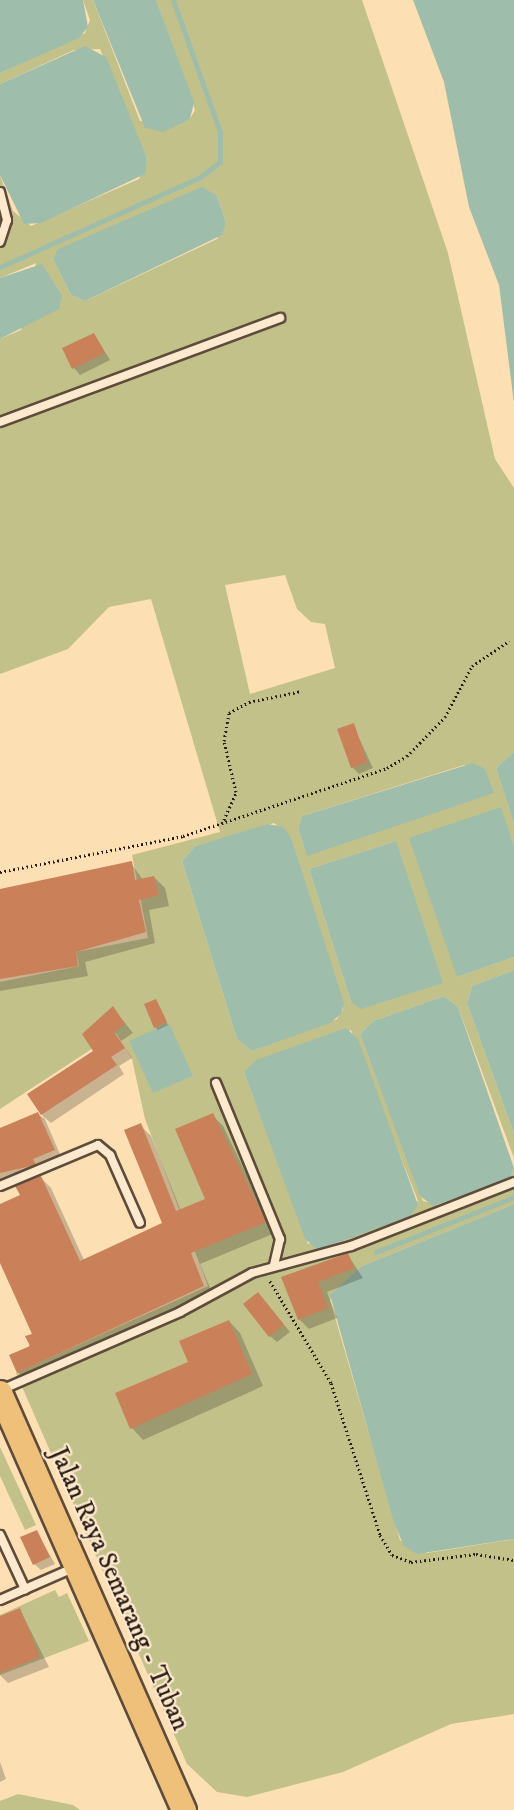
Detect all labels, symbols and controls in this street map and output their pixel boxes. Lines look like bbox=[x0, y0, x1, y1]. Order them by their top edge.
street label: Jalan Raya Semarang - Tuban bbox=[42, 1443, 196, 1735]

